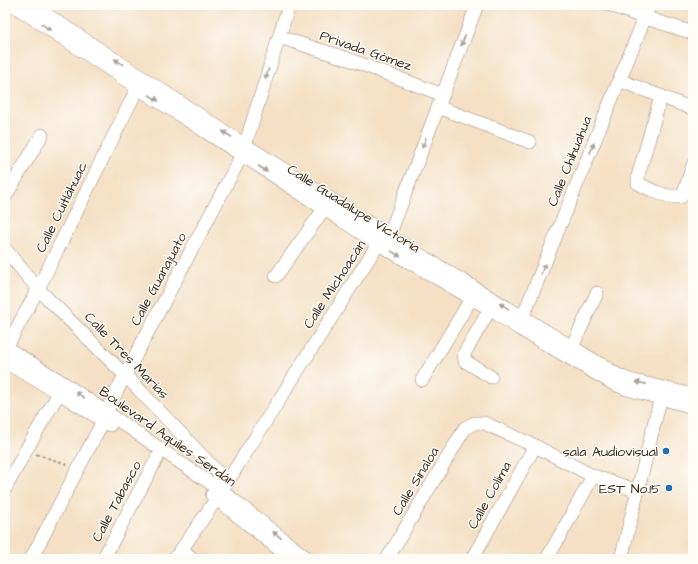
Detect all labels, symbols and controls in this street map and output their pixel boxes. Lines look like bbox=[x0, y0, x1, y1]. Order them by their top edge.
one-way arrow bbox=[40, 23, 51, 31]
street label: Privada Gómez bbox=[317, 26, 414, 76]
one-way arrow bbox=[459, 36, 465, 48]
one-way arrow bbox=[114, 58, 124, 66]
one-way arrow bbox=[264, 69, 270, 81]
one-way arrow bbox=[148, 95, 160, 102]
street label: Calle Chihuahua bbox=[543, 113, 597, 210]
one-way arrow bbox=[222, 130, 233, 138]
one-way arrow bbox=[421, 138, 427, 150]
one-way arrow bbox=[589, 142, 595, 154]
street label: Calle Cuitláhuac bbox=[31, 159, 93, 256]
street label: Calle Guadalupe Victoria bbox=[283, 160, 424, 258]
one-way arrow bbox=[258, 165, 268, 173]
street label: Calle Guanajuato bbox=[126, 229, 192, 330]
street label: Calle Michoacán bbox=[299, 236, 371, 333]
one-way arrow bbox=[390, 251, 402, 258]
one-way arrow bbox=[540, 262, 546, 274]
one-way arrow bbox=[498, 303, 510, 310]
street label: Calle Tres Marías bbox=[80, 308, 173, 404]
one-way arrow bbox=[635, 380, 648, 386]
street label: Boulevard Aquiles Serdán bbox=[95, 382, 240, 492]
one-way arrow bbox=[75, 391, 85, 399]
place label: sala Audiovisual bbox=[563, 442, 658, 462]
street label: Calle Sinaloa bbox=[387, 443, 444, 520]
marker: sala Audiovisual bbox=[661, 446, 671, 456]
street label: Calle Tabasco bbox=[87, 457, 147, 546]
street label: Calle Colima bbox=[463, 458, 517, 533]
place label: EST No.15 bbox=[599, 479, 661, 499]
marker: EST No.15 bbox=[664, 483, 674, 493]
one-way arrow bbox=[272, 531, 283, 539]

